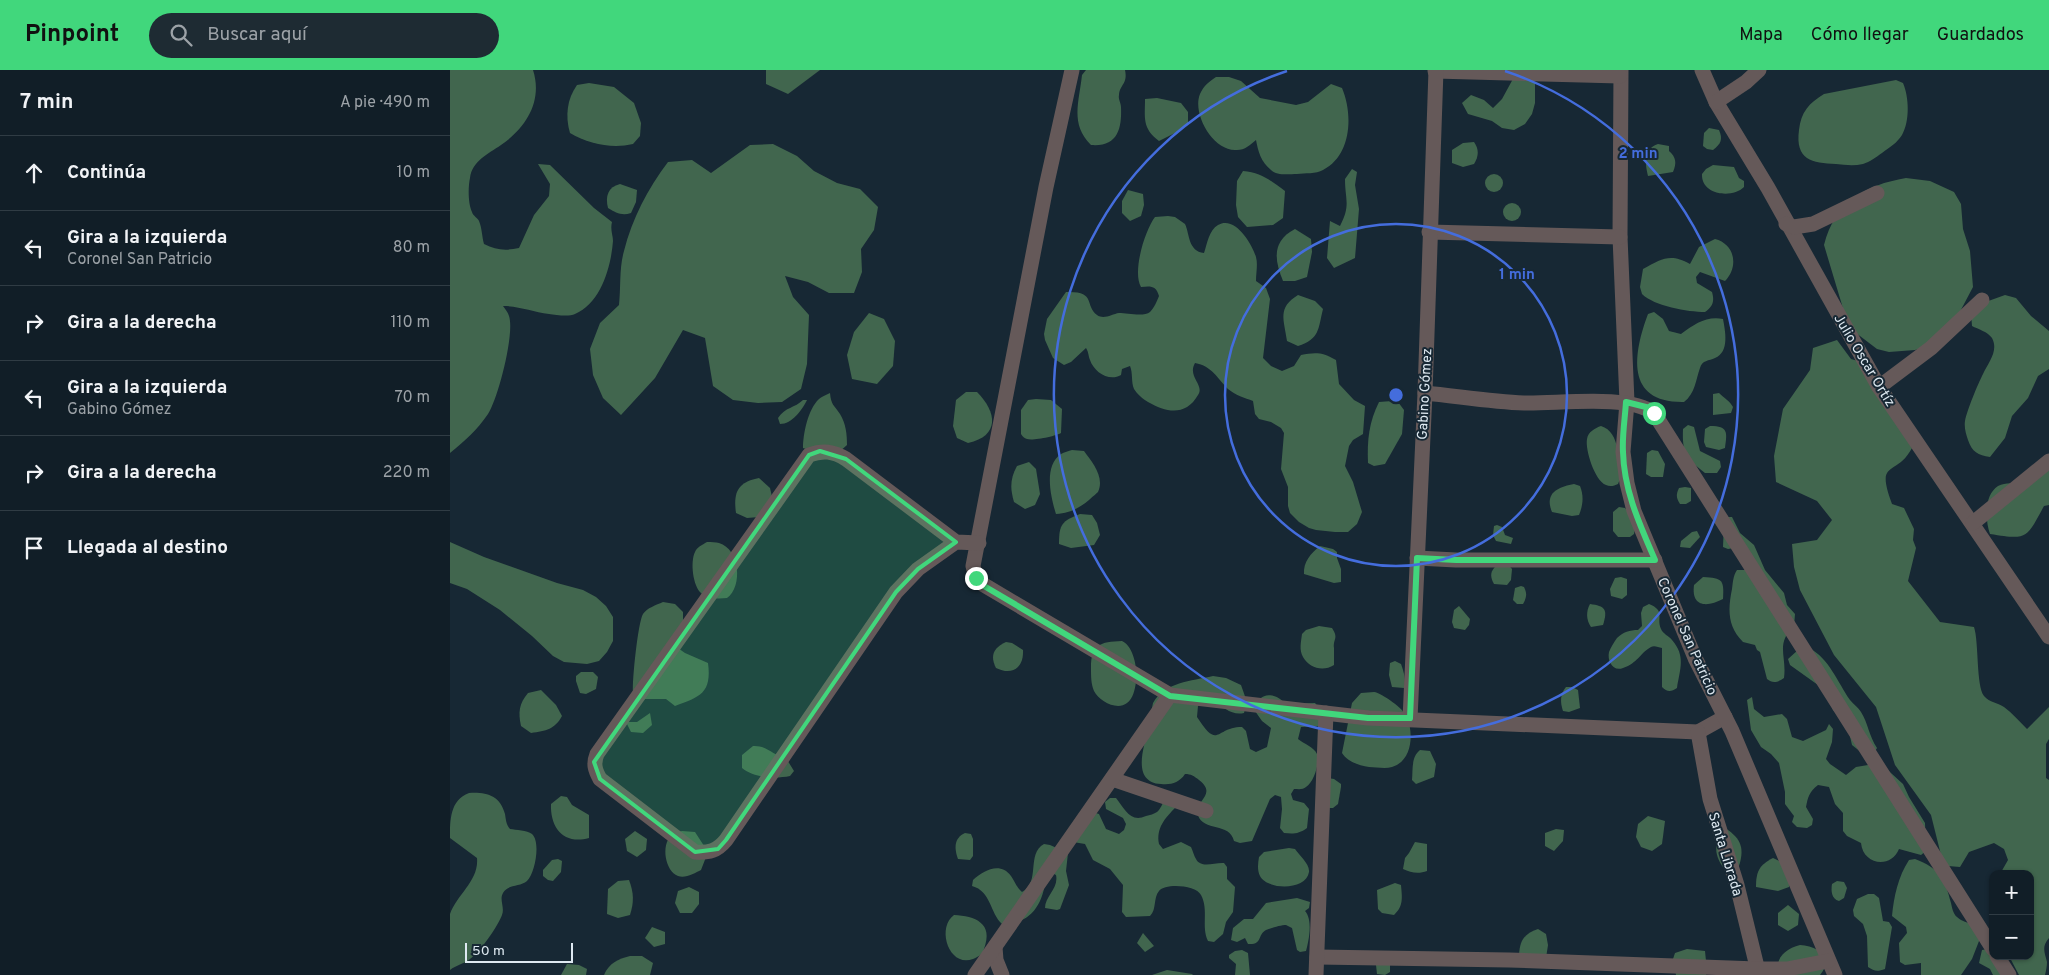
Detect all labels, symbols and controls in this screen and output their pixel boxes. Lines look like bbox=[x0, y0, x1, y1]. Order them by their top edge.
search box bbox=[149, 13, 499, 58]
text: Pinpoint bbox=[25, 20, 119, 50]
icon: search bbox=[167, 21, 195, 49]
text: Buscar aquí bbox=[207, 23, 307, 47]
text: Mapa bbox=[1739, 24, 1783, 47]
text: Cómo llegar bbox=[1811, 24, 1909, 47]
text: Guardados bbox=[1937, 24, 2024, 47]
text: 7 min bbox=[20, 89, 73, 116]
text: A pie · 490 m bbox=[340, 93, 430, 113]
text: 2 min bbox=[1618, 145, 1658, 164]
icon: ahead bbox=[20, 159, 48, 187]
text: Continúa bbox=[67, 161, 146, 185]
text: 10 m bbox=[396, 163, 430, 183]
text: Gira a la izquierda bbox=[67, 226, 227, 250]
icon: left bbox=[20, 234, 48, 262]
text: 80 m bbox=[393, 238, 430, 258]
text: Coronel San Patricio bbox=[67, 250, 212, 270]
text: 1 min bbox=[1499, 266, 1535, 285]
icon: right bbox=[20, 309, 48, 337]
text: Gira a la derecha bbox=[67, 311, 217, 335]
street label: Julio Oscar Ortíz bbox=[1829, 311, 1898, 410]
text: 110 m bbox=[390, 313, 430, 333]
street label: Gabino Gómez bbox=[1415, 348, 1436, 440]
text: Gira a la izquierda bbox=[67, 376, 227, 400]
icon: left bbox=[20, 384, 48, 412]
centre of rings bbox=[1387, 386, 1405, 404]
text: 70 m bbox=[395, 388, 430, 408]
text: Gabino Gómez bbox=[67, 400, 172, 420]
route start bbox=[1643, 402, 1666, 425]
icon: right bbox=[20, 459, 48, 487]
text: Gira a la derecha bbox=[67, 461, 217, 485]
text: 220 m bbox=[383, 463, 430, 483]
icon: arrive bbox=[20, 534, 48, 562]
text: Llegada al destino bbox=[67, 536, 228, 560]
route end bbox=[965, 567, 988, 590]
street label: Coronel San Patricio bbox=[1653, 575, 1720, 698]
street label: Santa Librada bbox=[1704, 811, 1745, 898]
map controls bbox=[1989, 870, 2034, 960]
button: + bbox=[1989, 870, 2034, 915]
button: − bbox=[1989, 915, 2034, 960]
scale bar bbox=[465, 940, 572, 963]
text: 50 m bbox=[472, 943, 505, 960]

